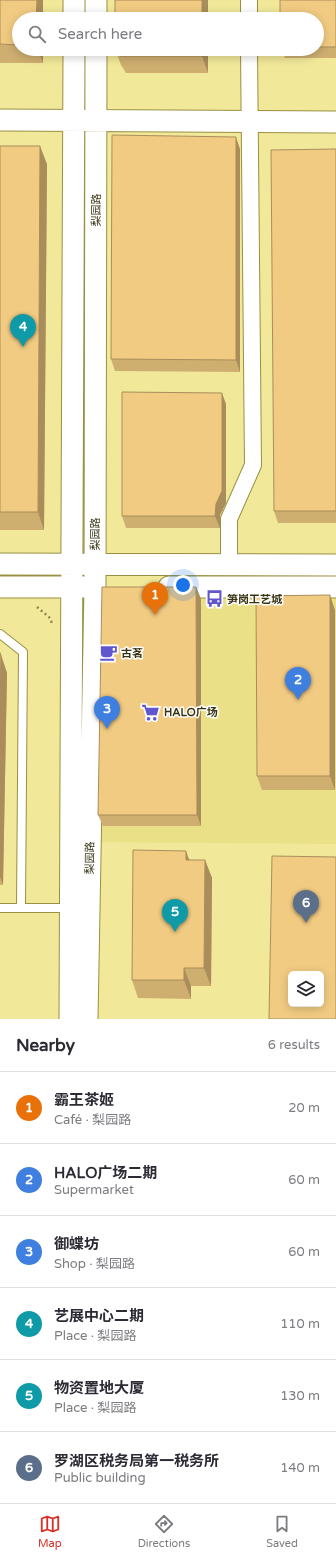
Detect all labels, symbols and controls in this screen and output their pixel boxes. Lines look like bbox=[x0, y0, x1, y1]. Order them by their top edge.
search box bbox=[12, 12, 324, 56]
icon: search bbox=[26, 23, 48, 45]
text: Search here bbox=[58, 25, 142, 43]
street label: 梨园路 bbox=[90, 194, 103, 227]
pin: 4 bbox=[10, 314, 36, 347]
street label: 梨园路 bbox=[89, 518, 102, 551]
your location bbox=[173, 575, 193, 595]
pin: 1 bbox=[142, 582, 168, 615]
bus stop icon: 笋岗工艺城 bbox=[204, 589, 224, 609]
place label: 笋岗工艺城 bbox=[227, 593, 283, 606]
cafe icon: 古茗 bbox=[98, 643, 118, 663]
place label: 古茗 bbox=[121, 647, 143, 660]
pin: 2 bbox=[285, 667, 311, 700]
pin: 3 bbox=[94, 696, 120, 729]
supermarket icon: HALO广场 bbox=[141, 702, 161, 722]
place label: HALO广场 bbox=[164, 706, 218, 719]
street label: 梨园路 bbox=[83, 841, 97, 875]
pin: 6 bbox=[293, 890, 319, 923]
pin: 5 bbox=[162, 899, 188, 932]
map controls bbox=[288, 971, 324, 1007]
button: layers bbox=[288, 971, 324, 1007]
text: Nearby bbox=[16, 1035, 75, 1056]
text: 6 results bbox=[268, 1037, 320, 1053]
text: 霸王茶姬 bbox=[54, 1091, 114, 1109]
text: 1 bbox=[25, 1100, 33, 1116]
text: 20 m bbox=[288, 1100, 320, 1116]
text: Café · 梨园路 bbox=[54, 1112, 131, 1128]
text: HALO广场二期 bbox=[54, 1164, 157, 1182]
text: 2 bbox=[25, 1172, 33, 1188]
text: 60 m bbox=[288, 1172, 320, 1188]
text: Supermarket bbox=[54, 1182, 134, 1198]
text: 御蝶坊 bbox=[54, 1235, 99, 1253]
text: 3 bbox=[25, 1244, 33, 1260]
text: 60 m bbox=[288, 1244, 320, 1260]
text: Shop · 梨园路 bbox=[54, 1256, 135, 1272]
text: 艺展中心二期 bbox=[54, 1307, 144, 1325]
text: 4 bbox=[25, 1316, 33, 1332]
text: 110 m bbox=[280, 1316, 320, 1332]
text: Place · 梨园路 bbox=[54, 1328, 137, 1344]
text: 物资置地大厦 bbox=[54, 1379, 144, 1397]
text: 5 bbox=[25, 1388, 33, 1404]
text: 130 m bbox=[280, 1388, 320, 1404]
text: Place · 梨园路 bbox=[54, 1400, 137, 1416]
text: 罗湖区税务局第一税务所 bbox=[54, 1452, 219, 1470]
text: 6 bbox=[25, 1460, 33, 1476]
text: 140 m bbox=[280, 1460, 320, 1476]
text: Public building bbox=[54, 1470, 146, 1486]
tab: Map bbox=[38, 1513, 62, 1550]
tab: Directions bbox=[138, 1513, 190, 1550]
tab: Saved bbox=[266, 1513, 298, 1550]

